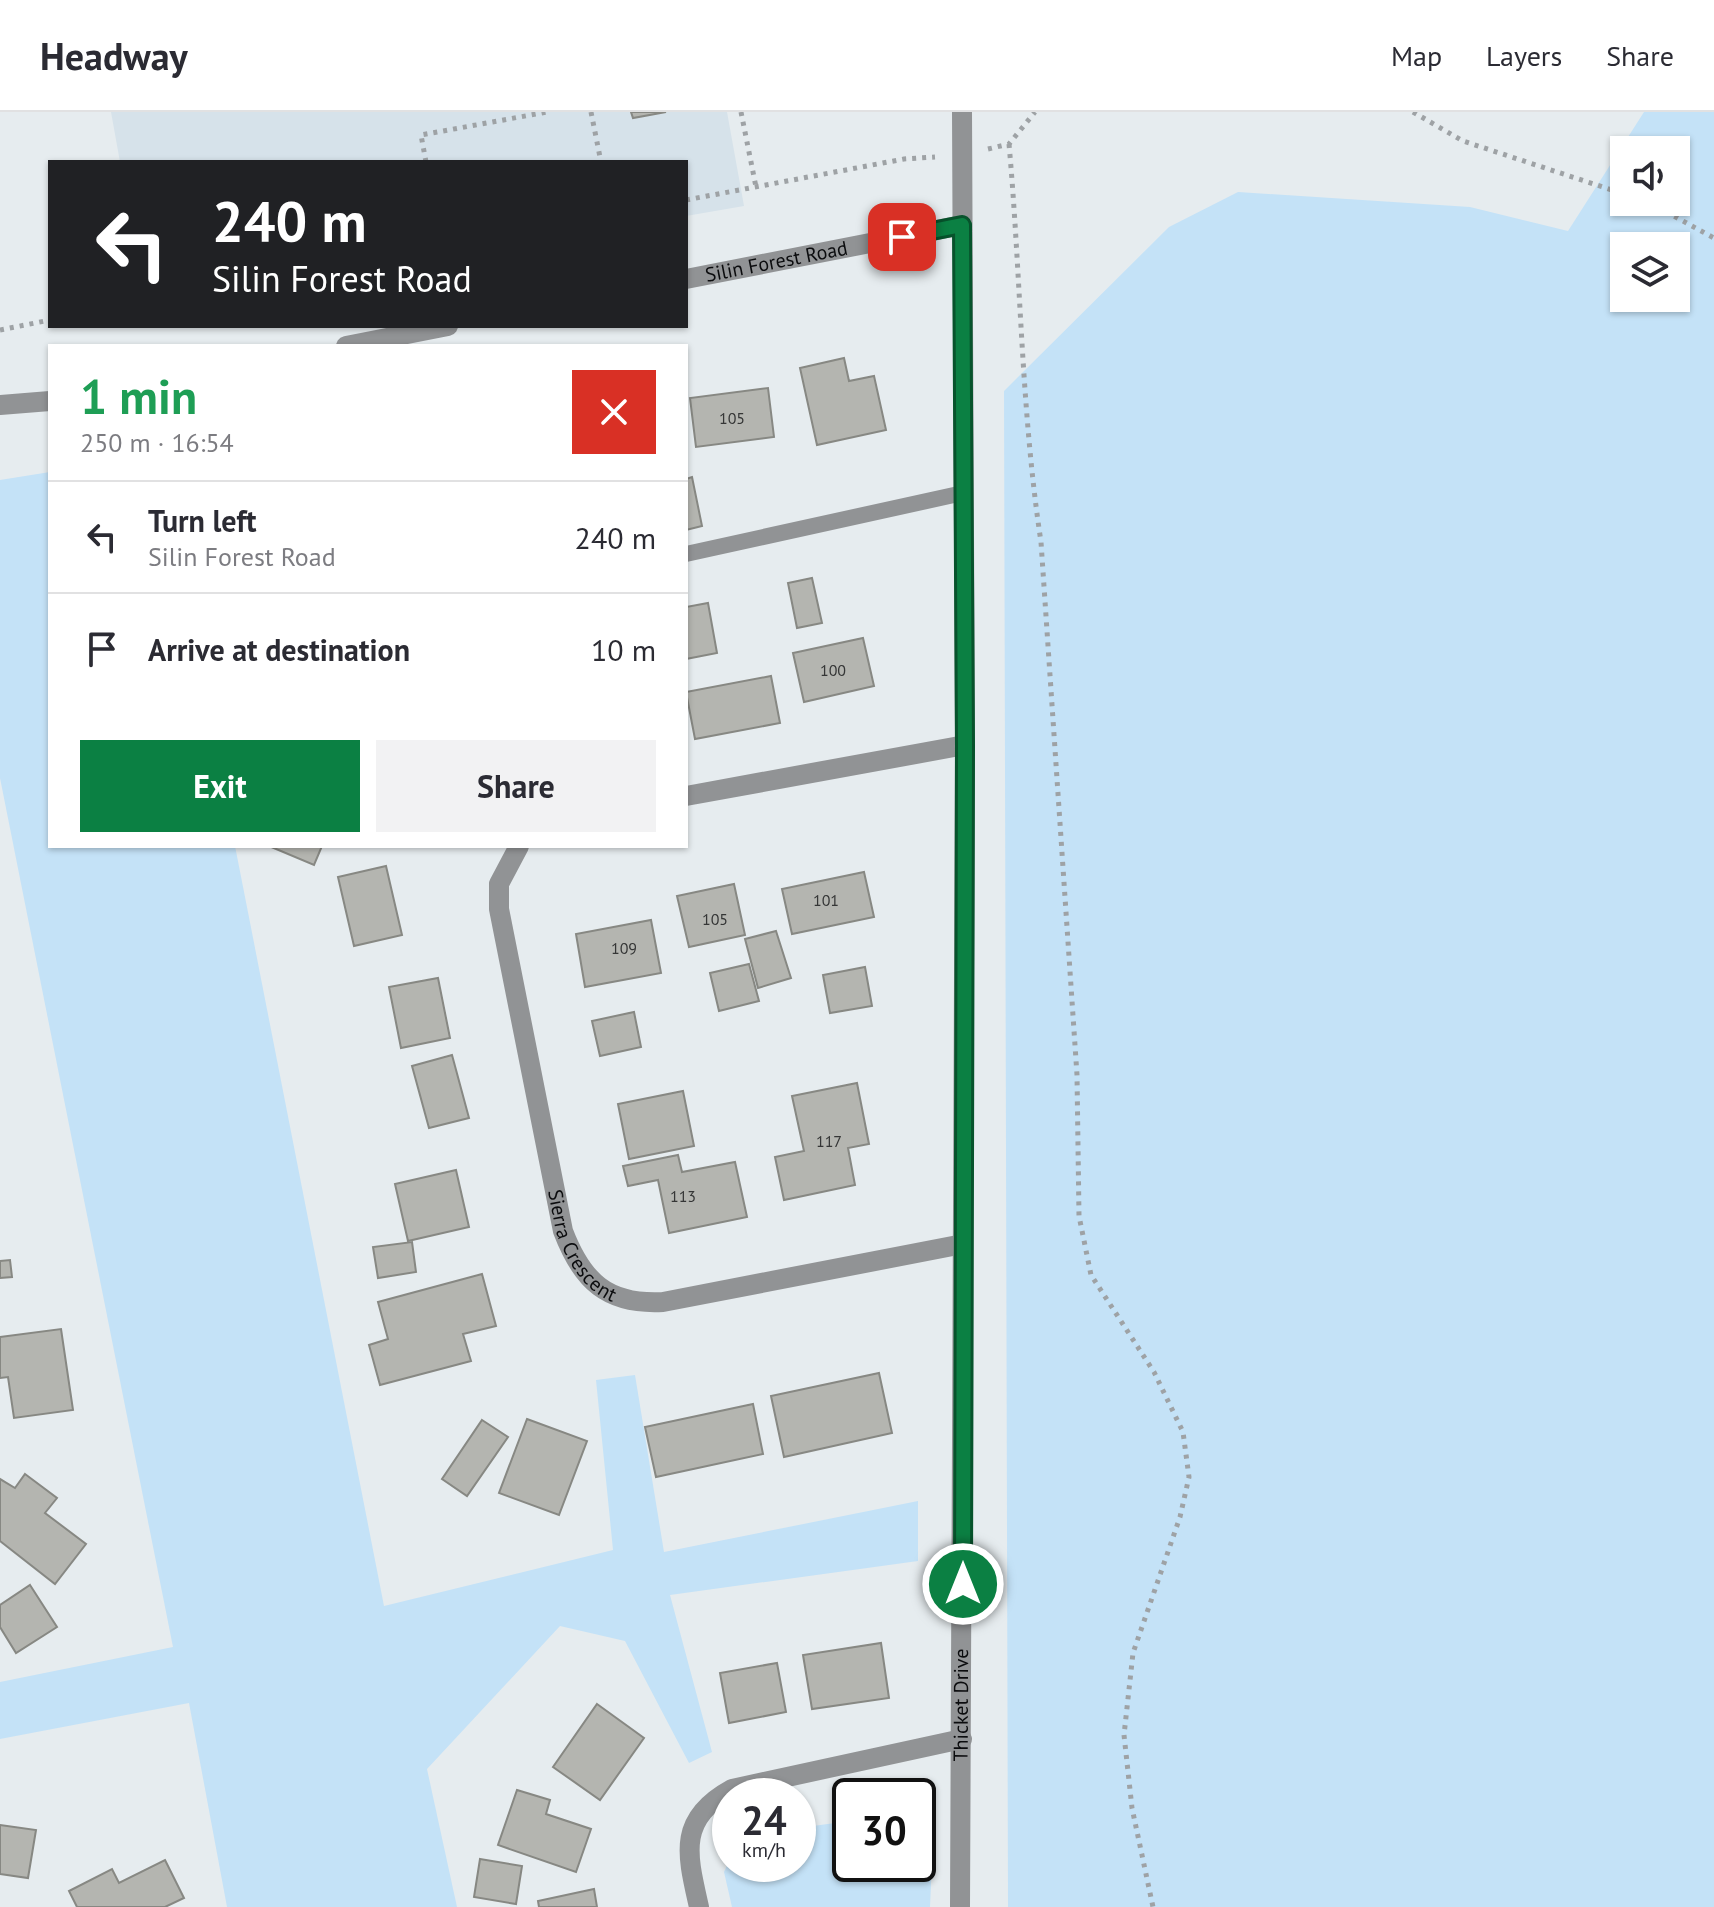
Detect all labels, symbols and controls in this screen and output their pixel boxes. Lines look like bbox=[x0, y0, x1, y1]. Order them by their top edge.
text: Headway bbox=[40, 31, 188, 80]
text: Map bbox=[1391, 37, 1442, 74]
text: Layers bbox=[1486, 37, 1562, 74]
text: Share bbox=[1606, 37, 1674, 74]
map controls bbox=[1610, 136, 1690, 312]
button: sound bbox=[1610, 136, 1690, 216]
text: 240 m bbox=[212, 185, 367, 257]
icon: left bbox=[80, 192, 184, 296]
pin bbox=[868, 203, 936, 271]
icon: arrive bbox=[880, 215, 924, 259]
button: layers bbox=[1610, 232, 1690, 312]
street label: Silin Forest Road bbox=[703, 235, 850, 288]
text: Silin Forest Road bbox=[212, 255, 472, 302]
text: 1 min bbox=[80, 365, 197, 427]
button: close bbox=[572, 370, 656, 454]
house number: 105 bbox=[719, 408, 745, 428]
text: 250 m · 16:54 bbox=[80, 426, 234, 459]
text: Turn left bbox=[148, 501, 256, 540]
icon: left bbox=[80, 515, 124, 559]
text: 240 m bbox=[575, 518, 656, 557]
text: Silin Forest Road bbox=[148, 540, 336, 573]
icon: arrive bbox=[80, 627, 124, 671]
text: Arrive at destination bbox=[148, 630, 410, 669]
text: 10 m bbox=[591, 630, 656, 669]
house number: 100 bbox=[820, 660, 846, 680]
button: Exit bbox=[80, 740, 360, 832]
button: Share bbox=[376, 740, 656, 832]
house number: 101 bbox=[813, 890, 839, 910]
house number: 105 bbox=[702, 909, 728, 929]
house number: 109 bbox=[611, 938, 637, 958]
house number: 117 bbox=[816, 1131, 842, 1151]
house number: 113 bbox=[670, 1186, 696, 1206]
street label: Sierra Crescent bbox=[542, 1187, 621, 1308]
position arrow bbox=[921, 1542, 1005, 1626]
street label: Thicket Drive bbox=[948, 1648, 974, 1762]
speed limit sign: 30 bbox=[832, 1778, 936, 1882]
text: 24 bbox=[741, 1794, 787, 1846]
text: km/h bbox=[742, 1837, 786, 1863]

